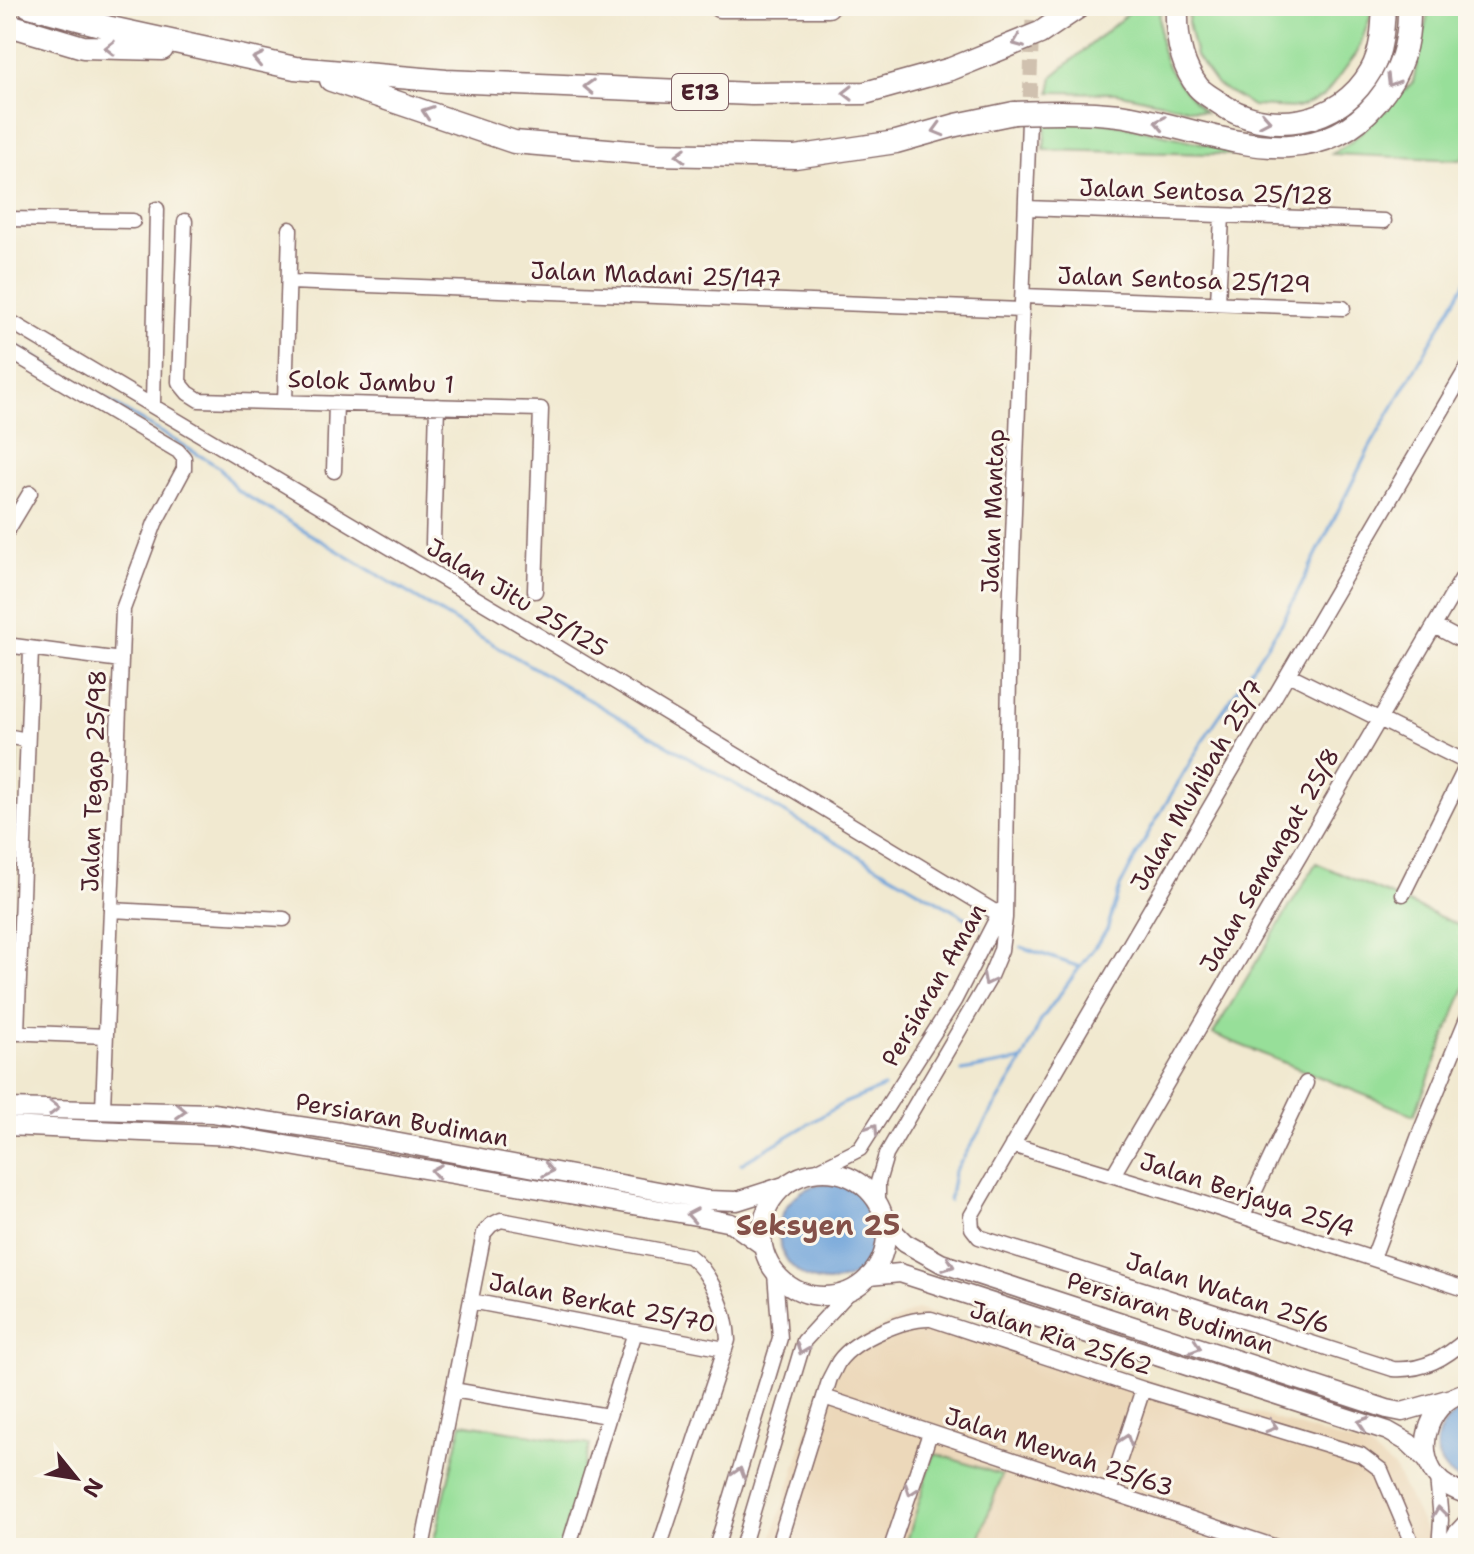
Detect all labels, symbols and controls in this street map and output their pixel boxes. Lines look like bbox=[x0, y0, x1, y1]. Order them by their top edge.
one-way arrow bbox=[1012, 32, 1026, 49]
one-way arrow bbox=[103, 39, 116, 56]
one-way arrow bbox=[251, 51, 265, 68]
one-way arrow bbox=[1386, 72, 1402, 87]
road number: E13 bbox=[672, 74, 728, 110]
one-way arrow bbox=[582, 78, 595, 95]
one-way arrow bbox=[841, 84, 854, 102]
one-way arrow bbox=[420, 106, 434, 122]
one-way arrow bbox=[1258, 111, 1272, 128]
one-way arrow bbox=[1153, 116, 1167, 133]
one-way arrow bbox=[932, 121, 946, 137]
one-way arrow bbox=[674, 146, 687, 163]
street label: Jalan Sentosa 25/128 bbox=[1078, 172, 1334, 212]
street label: Jalan Madani 25/147 bbox=[530, 255, 782, 295]
street label: Jalan Sentosa 25/129 bbox=[1057, 260, 1311, 300]
street label: Solok Jambu 1 bbox=[287, 363, 455, 401]
street label: Jalan Mantap bbox=[974, 428, 1012, 594]
street label: Jalan Jitu 25/125 bbox=[421, 531, 613, 665]
street label: Jalan Tegap 25/98 bbox=[74, 669, 114, 893]
street label: Jalan Muhibah 25/7 bbox=[1123, 673, 1271, 897]
street label: Jalan Semangat 25/8 bbox=[1193, 742, 1347, 978]
street label: Persiaran Aman bbox=[874, 897, 994, 1073]
one-way arrow bbox=[982, 971, 998, 986]
street label: Persiaran Budiman bbox=[293, 1086, 511, 1154]
one-way arrow bbox=[48, 1099, 61, 1117]
one-way arrow bbox=[175, 1103, 188, 1120]
one-way arrow bbox=[864, 1123, 879, 1137]
street label: Jalan Berjaya 25/4 bbox=[1135, 1145, 1359, 1245]
one-way arrow bbox=[541, 1161, 554, 1178]
one-way arrow bbox=[429, 1164, 443, 1181]
district label: Seksyen 25 bbox=[736, 1206, 900, 1244]
one-way arrow bbox=[685, 1208, 699, 1225]
street label: Jalan Watan 25/6 bbox=[1122, 1245, 1334, 1341]
one-way arrow bbox=[942, 1256, 956, 1272]
street label: Persiaran Budiman bbox=[1062, 1264, 1278, 1362]
street label: Jalan Berkat 25/70 bbox=[486, 1265, 718, 1341]
street label: Jalan Ria 25/62 bbox=[966, 1293, 1156, 1383]
one-way arrow bbox=[1189, 1337, 1203, 1353]
one-way arrow bbox=[796, 1341, 812, 1355]
street label: Jalan Mewah 25/63 bbox=[940, 1400, 1178, 1504]
one-way arrow bbox=[1356, 1416, 1370, 1432]
one-way arrow bbox=[1265, 1417, 1278, 1433]
one-way arrow bbox=[1117, 1434, 1133, 1448]
north arrow bbox=[36, 1438, 116, 1518]
one-way arrow bbox=[730, 1467, 746, 1481]
text: N bbox=[76, 1473, 110, 1503]
one-way arrow bbox=[904, 1483, 920, 1497]
one-way arrow bbox=[1431, 1506, 1448, 1519]

